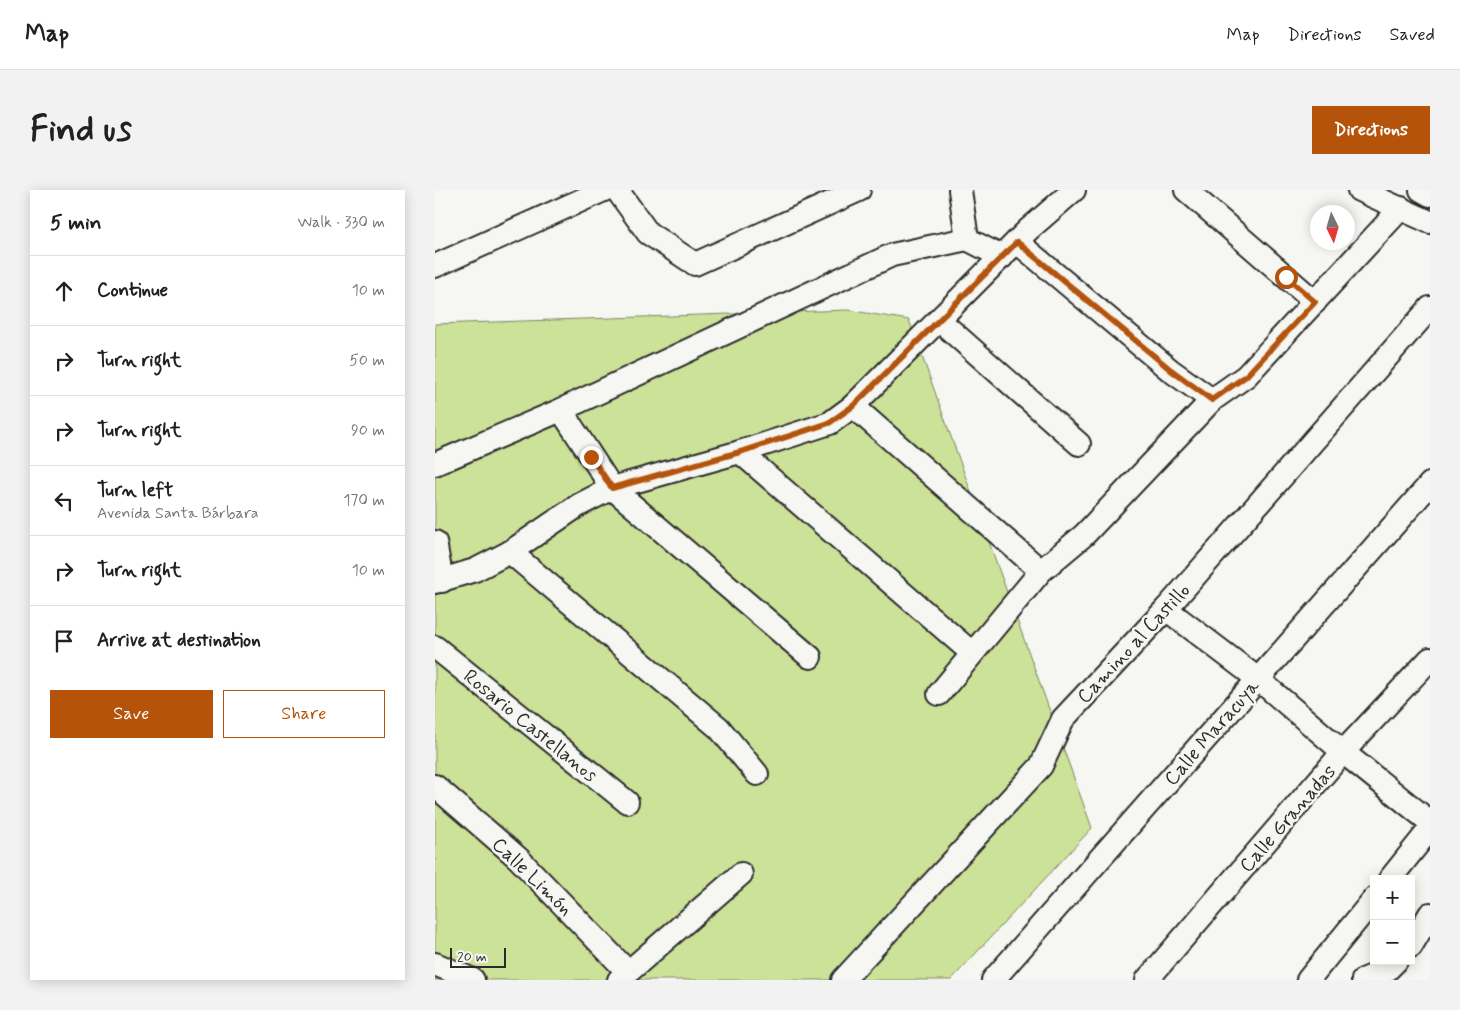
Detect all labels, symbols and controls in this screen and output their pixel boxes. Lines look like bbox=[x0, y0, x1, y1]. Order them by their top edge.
text: Map bbox=[25, 19, 69, 50]
text: Map bbox=[1227, 23, 1260, 47]
text: Directions bbox=[1288, 23, 1362, 47]
text: Saved bbox=[1390, 23, 1435, 47]
button: Directions bbox=[1312, 106, 1430, 154]
text: Find us bbox=[30, 107, 132, 153]
north arrow bbox=[1310, 205, 1355, 250]
text: 5 min bbox=[50, 209, 102, 237]
text: Walk · 330 m bbox=[297, 212, 385, 233]
route start bbox=[1275, 266, 1298, 289]
icon: ahead bbox=[50, 277, 78, 305]
text: Continue bbox=[97, 278, 168, 303]
text: 10 m bbox=[352, 280, 385, 301]
icon: right bbox=[50, 347, 78, 375]
text: Turn right bbox=[97, 348, 181, 373]
text: 50 m bbox=[349, 350, 385, 371]
icon: right bbox=[50, 417, 78, 445]
text: Turn right bbox=[97, 418, 181, 443]
text: 90 m bbox=[351, 420, 385, 441]
route end bbox=[580, 446, 603, 469]
text: Turn left bbox=[97, 478, 173, 503]
icon: left bbox=[50, 487, 78, 515]
text: 170 m bbox=[343, 490, 385, 511]
text: Avenida Santa Bárbara bbox=[97, 503, 259, 524]
icon: right bbox=[50, 557, 78, 585]
text: Turn right bbox=[97, 558, 181, 583]
text: 10 m bbox=[352, 560, 385, 581]
street label: Camino al Castillo bbox=[1071, 578, 1197, 710]
icon: arrive bbox=[50, 627, 78, 655]
text: Arrive at destination bbox=[97, 628, 261, 653]
street label: Rosario Castellanos bbox=[457, 664, 603, 789]
street label: Calle Maracuya bbox=[1158, 673, 1267, 792]
button: Save bbox=[50, 690, 213, 738]
button: Share bbox=[223, 690, 385, 738]
street label: Calle Granadas bbox=[1234, 759, 1343, 879]
street label: Calle Limón bbox=[486, 832, 578, 923]
map controls bbox=[1370, 875, 1415, 965]
button: + bbox=[1370, 875, 1415, 920]
button: − bbox=[1370, 920, 1415, 965]
scale bar bbox=[450, 945, 506, 968]
text: 20 m bbox=[457, 948, 487, 966]

